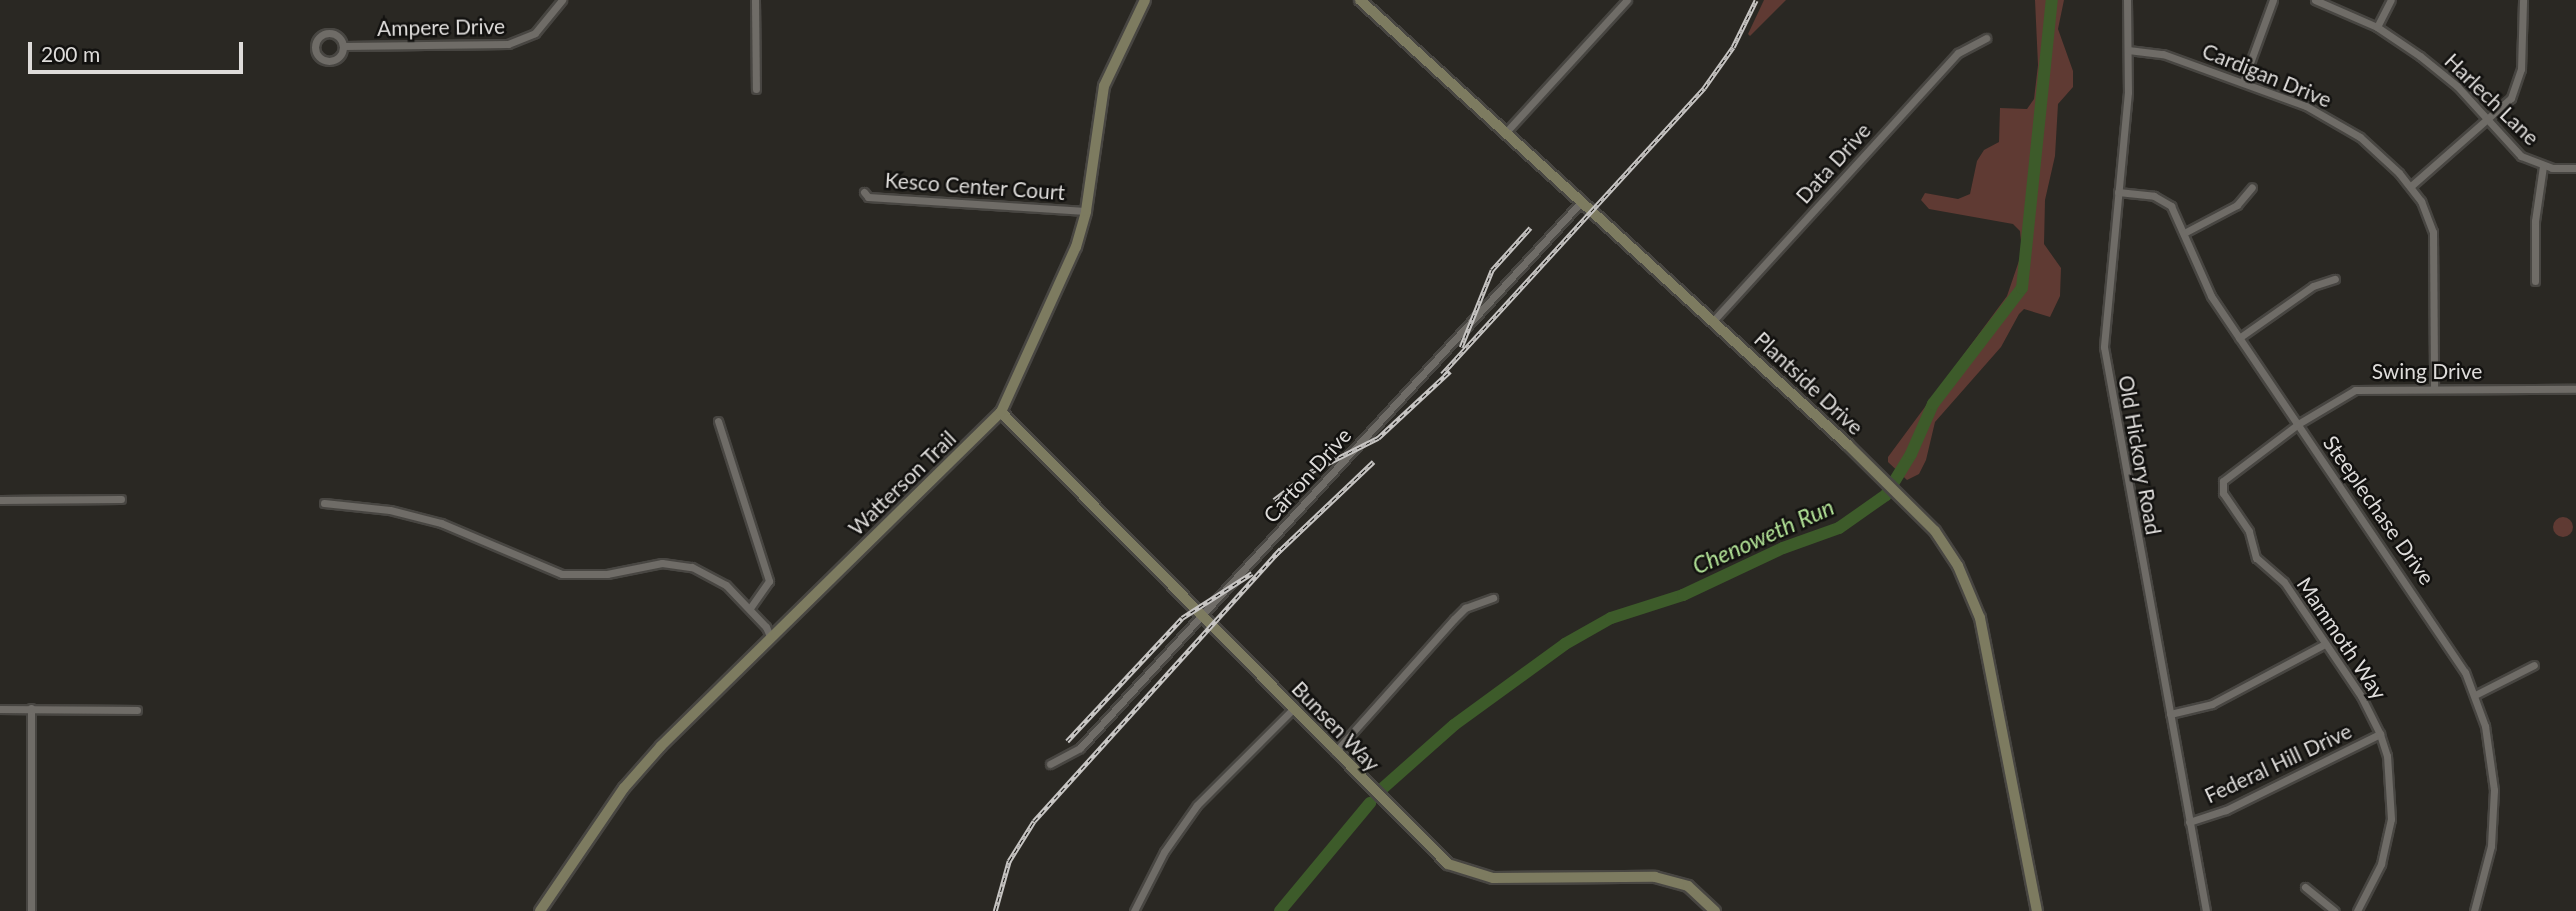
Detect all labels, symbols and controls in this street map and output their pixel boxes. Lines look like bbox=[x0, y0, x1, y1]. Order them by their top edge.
street label: Ampere Drive bbox=[377, 13, 505, 41]
scale bar bbox=[32, 28, 247, 72]
street label: Cardigan Drive bbox=[2199, 38, 2335, 112]
text: 200 m bbox=[41, 41, 100, 66]
street label: Harlech Lane bbox=[2440, 48, 2544, 150]
street label: Data Drive bbox=[1790, 118, 1876, 208]
street label: Kesco Center Court bbox=[884, 167, 1066, 205]
street label: Plantside Drive bbox=[1749, 326, 1869, 440]
street label: Swing Drive bbox=[2372, 358, 2482, 384]
street label: Old Hickory Road bbox=[2114, 373, 2166, 537]
street label: Carton Drive bbox=[1258, 422, 1356, 528]
street label: Watterson Trail bbox=[843, 425, 961, 541]
street label: Steeplechase Drive bbox=[2318, 431, 2440, 589]
water label: Chenoweth Run bbox=[1688, 492, 1838, 580]
street label: Mammoth Way bbox=[2292, 572, 2392, 704]
street label: Bunsen Way bbox=[1287, 676, 1385, 776]
street label: Federal Hill Drive bbox=[2200, 718, 2356, 808]

